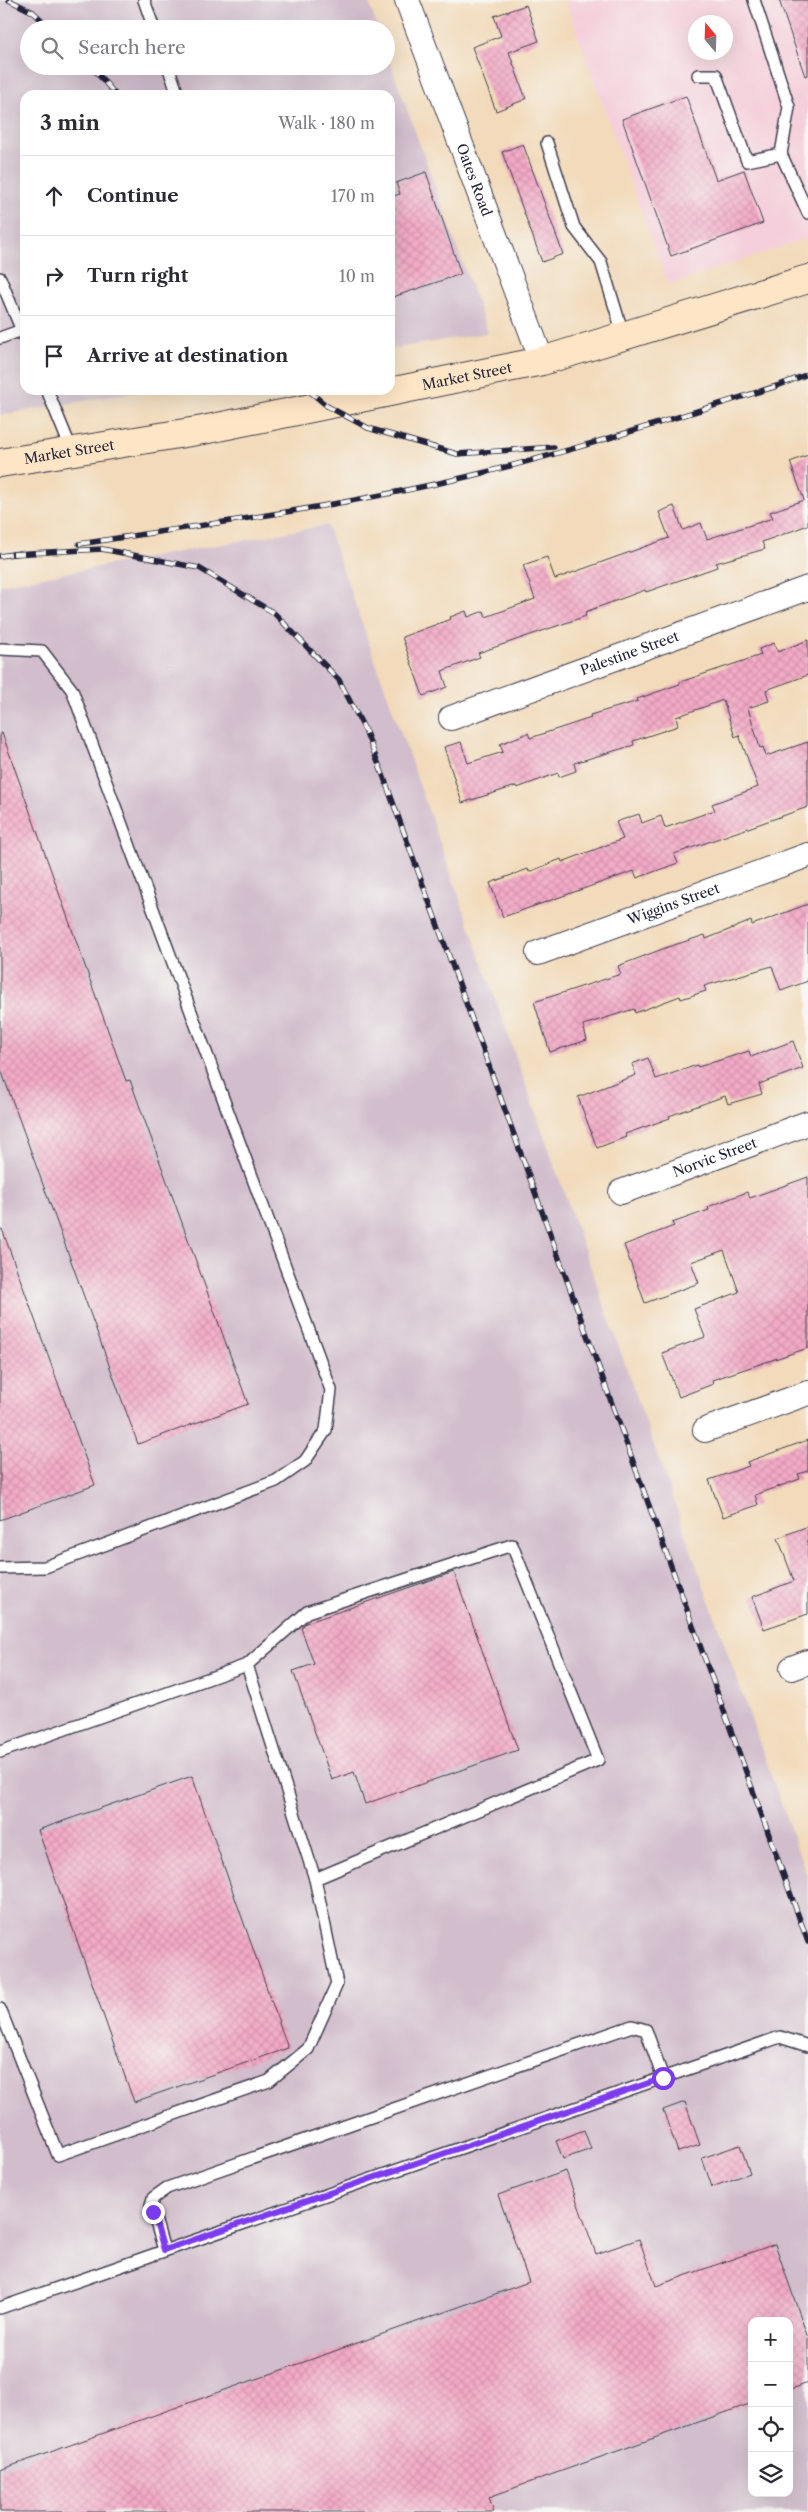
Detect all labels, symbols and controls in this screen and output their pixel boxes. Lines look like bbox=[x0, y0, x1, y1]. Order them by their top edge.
north arrow bbox=[688, 15, 733, 60]
search box bbox=[20, 20, 395, 75]
icon: search bbox=[38, 34, 66, 62]
text: Search here bbox=[78, 36, 186, 59]
text: 3 min bbox=[40, 110, 100, 135]
text: Walk · 180 m bbox=[278, 113, 375, 133]
street label: Oates Road bbox=[452, 141, 496, 219]
icon: ahead bbox=[40, 182, 68, 210]
text: Continue bbox=[87, 184, 179, 207]
text: 170 m bbox=[331, 186, 375, 206]
icon: right bbox=[40, 262, 68, 290]
text: Turn right bbox=[87, 264, 188, 287]
text: 10 m bbox=[339, 266, 375, 286]
icon: arrive bbox=[40, 342, 68, 370]
text: Arrive at destination bbox=[87, 344, 288, 367]
street label: Market Street bbox=[420, 358, 513, 394]
street label: Market Street bbox=[23, 436, 116, 468]
street label: Palestine Street bbox=[578, 627, 681, 679]
street label: Wiggins Street bbox=[624, 879, 722, 929]
street label: Norvic Street bbox=[670, 1134, 759, 1181]
route start bbox=[652, 2067, 675, 2090]
route end bbox=[142, 2201, 165, 2224]
map controls bbox=[748, 2317, 793, 2497]
button: + bbox=[748, 2317, 793, 2362]
button: − bbox=[748, 2362, 793, 2407]
button: locate bbox=[748, 2407, 793, 2452]
button: layers bbox=[748, 2452, 793, 2497]

